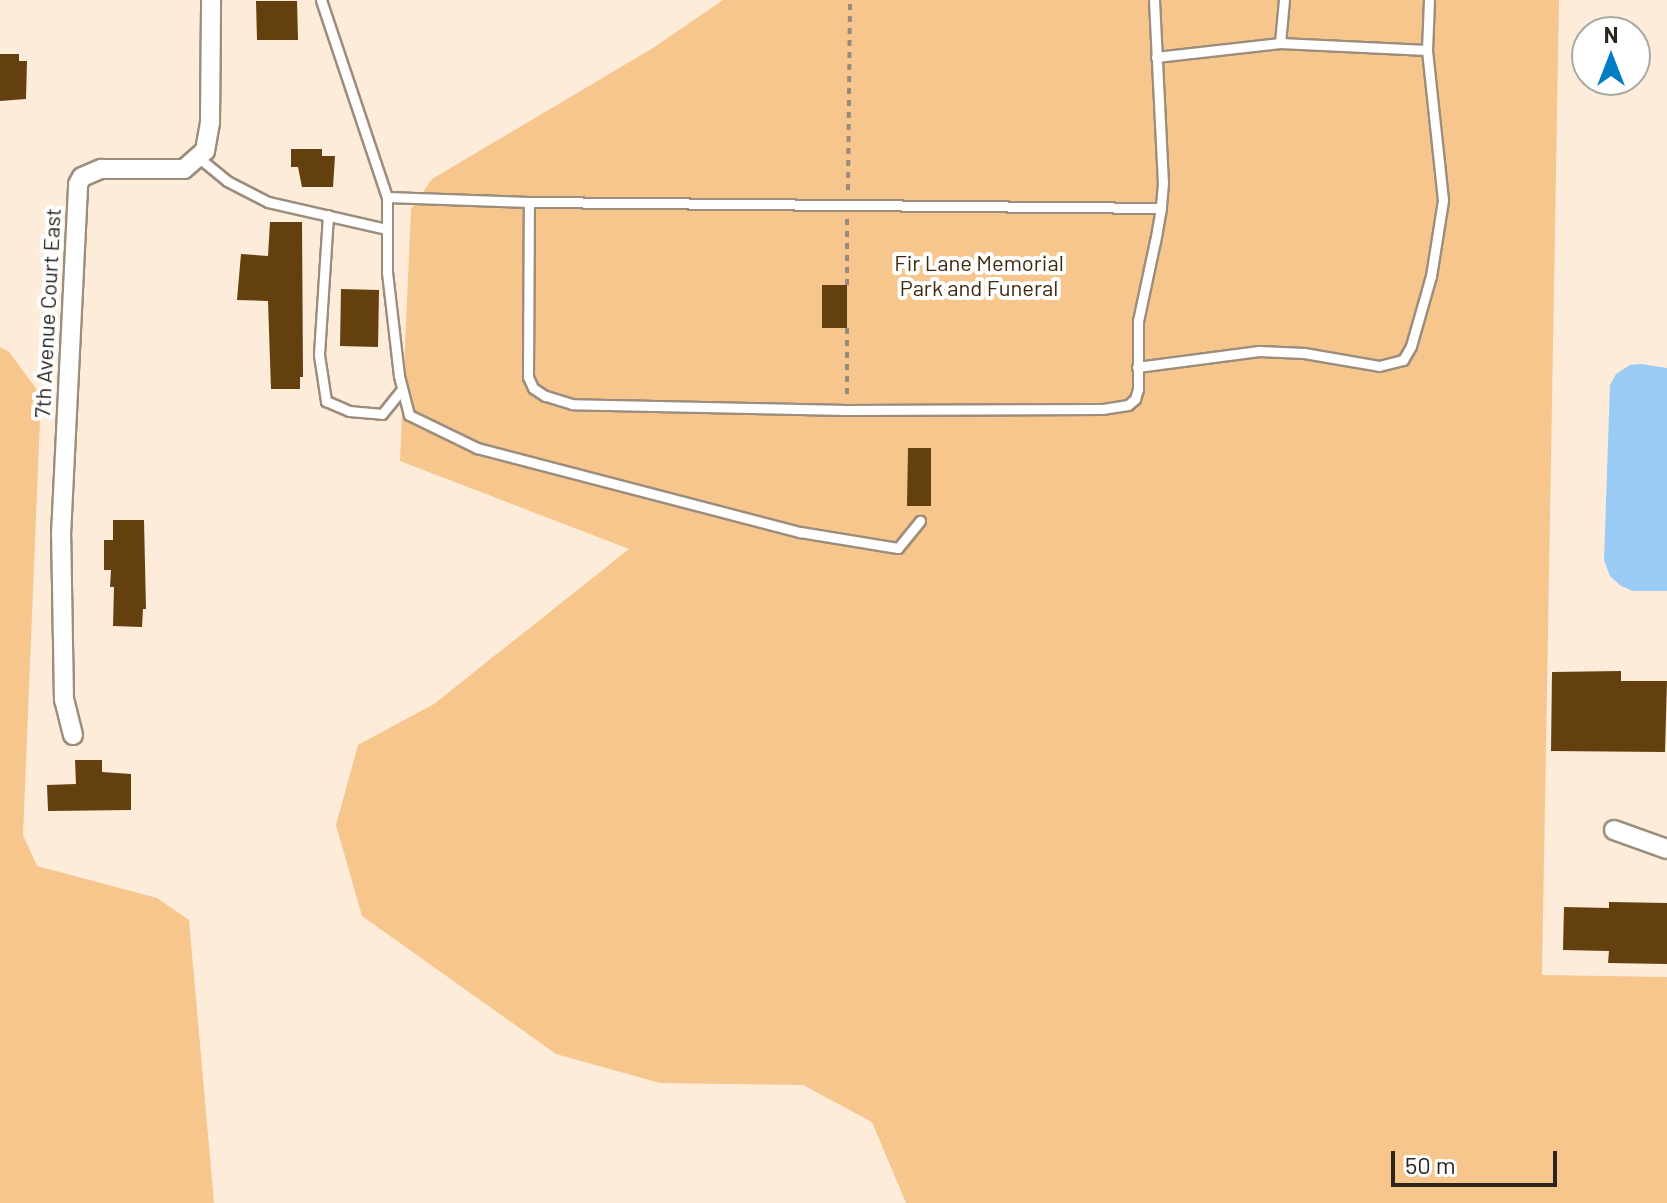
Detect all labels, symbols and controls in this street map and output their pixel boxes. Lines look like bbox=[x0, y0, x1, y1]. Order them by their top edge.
north arrow bbox=[1571, 16, 1651, 96]
text: N bbox=[1604, 21, 1618, 47]
street label: 7th Avenue Court East bbox=[28, 207, 66, 419]
park label: Fir Lane Memorial Park and Funeral bbox=[894, 249, 1064, 300]
scale bar bbox=[1395, 1135, 1561, 1185]
text: 50 m bbox=[1405, 1150, 1456, 1179]

